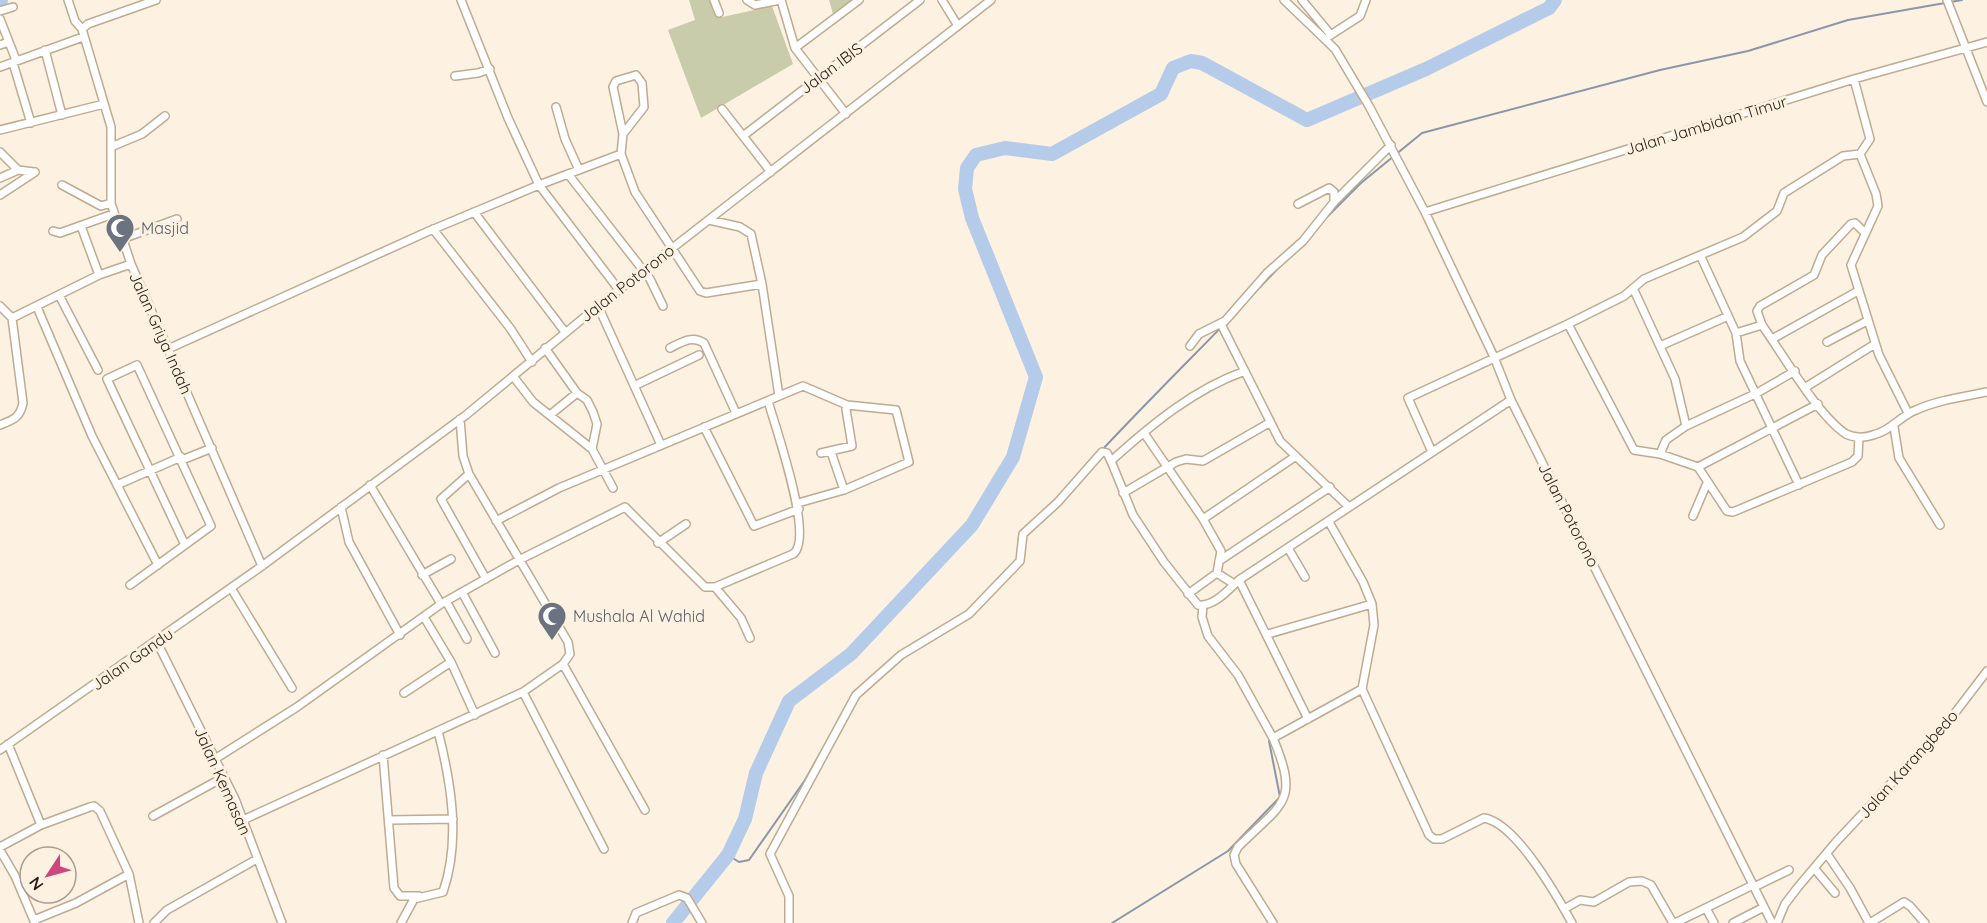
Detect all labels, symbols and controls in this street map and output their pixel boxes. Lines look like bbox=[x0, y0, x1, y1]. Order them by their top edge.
street label: Jalan IBIS bbox=[796, 38, 866, 98]
street label: Jalan Jambidan Timur bbox=[1623, 91, 1789, 159]
mosque icon: Masjid bbox=[104, 212, 136, 254]
place label: Masjid bbox=[141, 218, 189, 238]
street label: Jalan Potorono bbox=[576, 240, 678, 326]
street label: Jalan Griya Indah bbox=[125, 269, 197, 397]
street label: Jalan Potorono bbox=[1534, 460, 1604, 570]
mosque icon: Mushala Al Wahid bbox=[536, 600, 568, 642]
place label: Mushala Al Wahid bbox=[573, 606, 705, 626]
street label: Jalan Gandu bbox=[87, 624, 177, 694]
street label: Jalan Karangbedo bbox=[1854, 706, 1962, 822]
street label: Jalan Kemasan bbox=[190, 724, 256, 838]
north arrow bbox=[18, 845, 78, 905]
text: N bbox=[24, 873, 47, 894]

